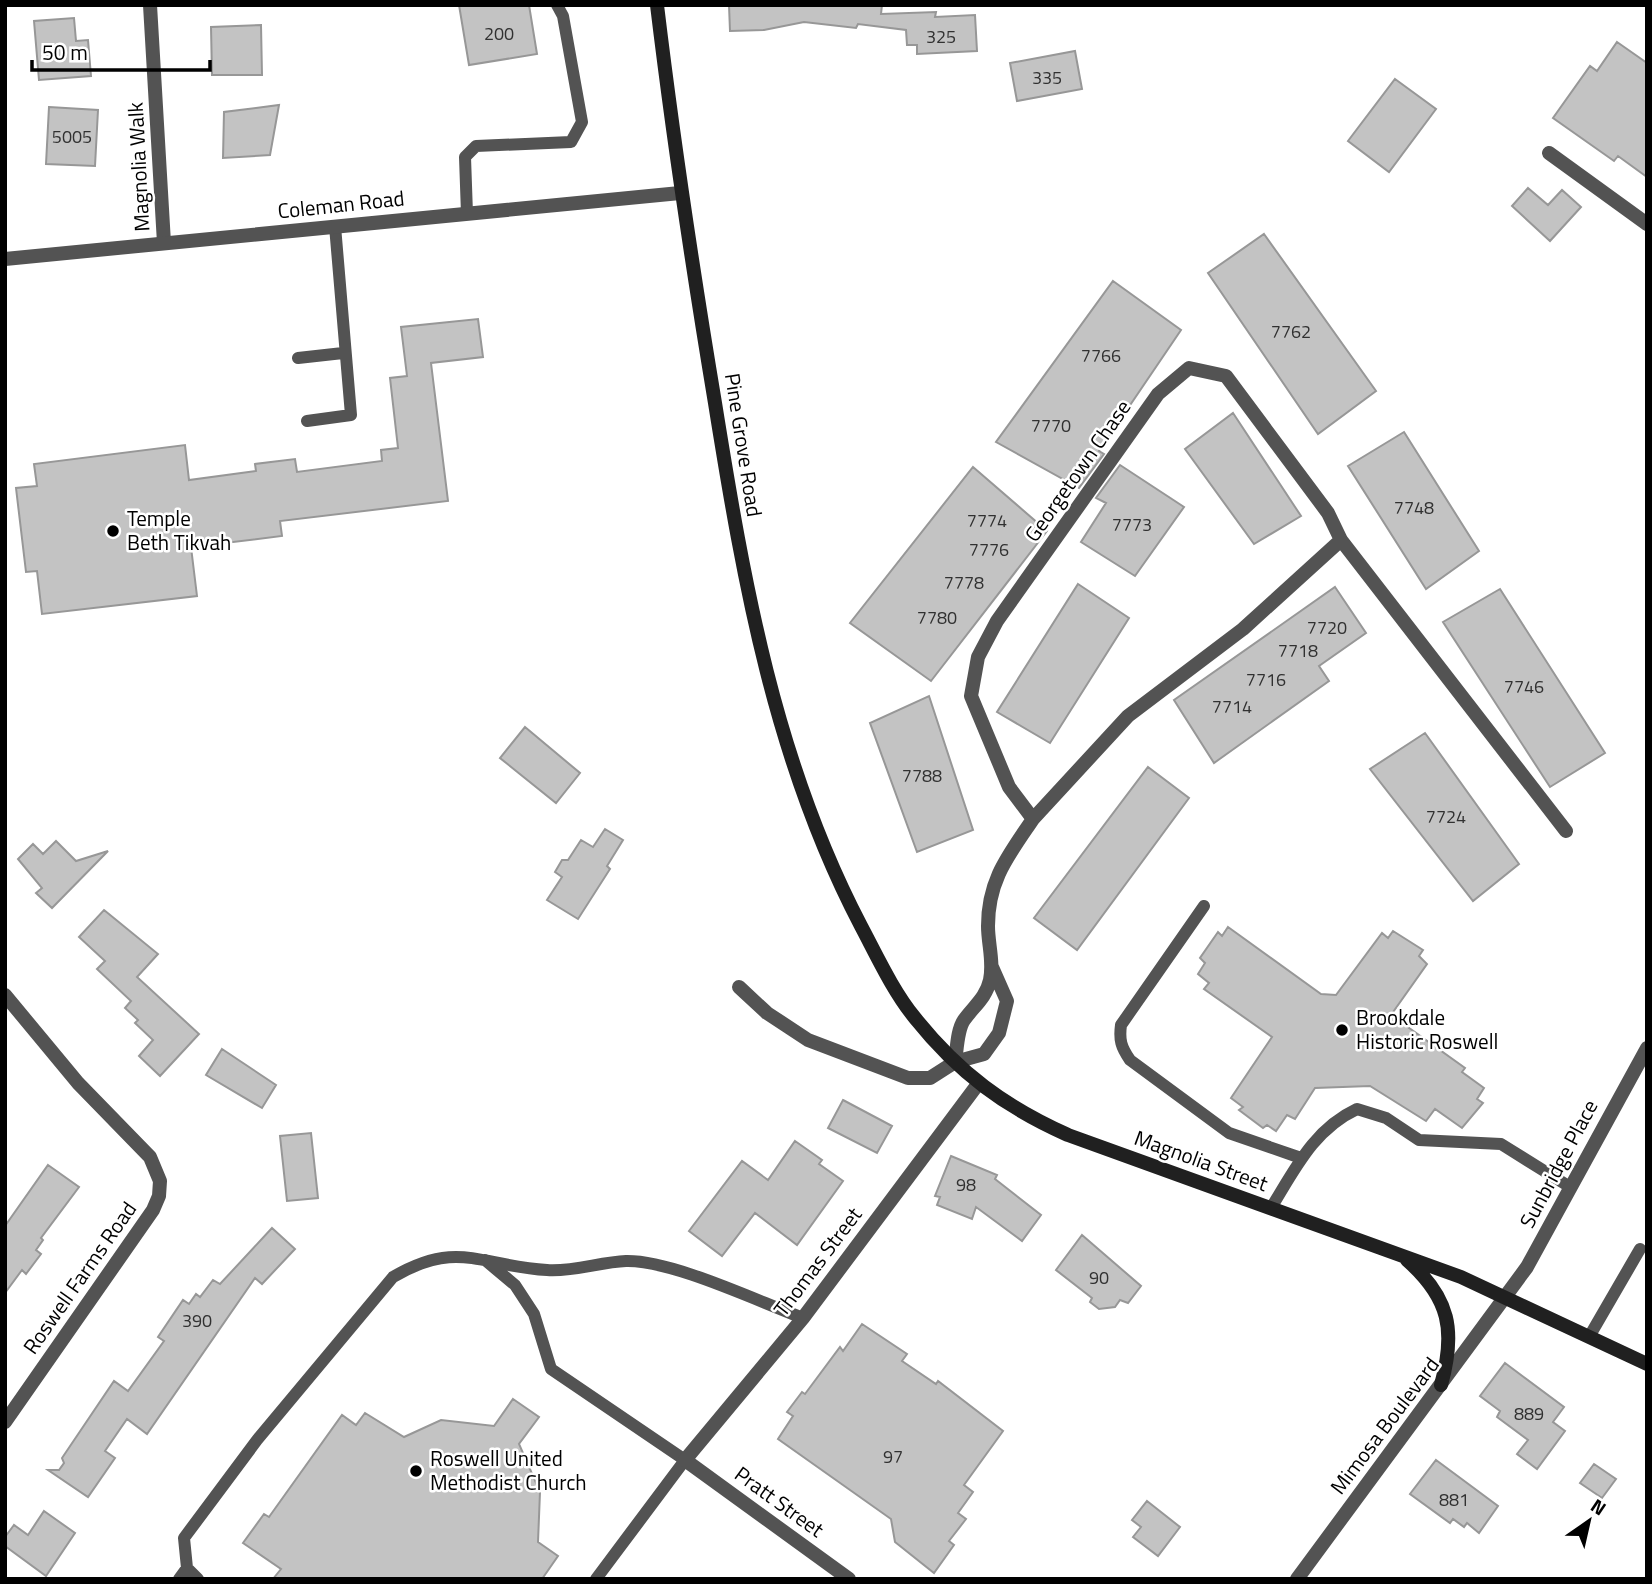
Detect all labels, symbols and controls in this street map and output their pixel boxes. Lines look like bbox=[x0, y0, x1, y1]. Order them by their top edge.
house number: 200 bbox=[484, 20, 514, 47]
house number: 325 bbox=[926, 23, 956, 50]
scale bar bbox=[32, 28, 210, 72]
text: 50 m bbox=[42, 36, 88, 68]
house number: 335 bbox=[1032, 64, 1062, 91]
street label: Magnolia Walk bbox=[119, 101, 157, 233]
house number: 5005 bbox=[52, 123, 92, 150]
street label: Coleman Road bbox=[276, 181, 406, 227]
house number: 7762 bbox=[1271, 318, 1311, 345]
house number: 7766 bbox=[1081, 342, 1121, 369]
street label: Pine Grove Road bbox=[717, 371, 771, 519]
street label: Georgetown Chase bbox=[1016, 393, 1138, 548]
house number: 7770 bbox=[1031, 412, 1071, 439]
house number: 7748 bbox=[1394, 494, 1434, 521]
place label: Temple Beth Tikvah bbox=[127, 502, 231, 558]
house number: 7774 bbox=[967, 507, 1007, 534]
house number: 7773 bbox=[1112, 511, 1152, 538]
marker: Temple Beth Tikvah bbox=[105, 523, 121, 539]
house number: 7776 bbox=[969, 536, 1009, 563]
house number: 7778 bbox=[944, 569, 984, 596]
house number: 7780 bbox=[917, 604, 957, 631]
house number: 7720 bbox=[1307, 614, 1347, 641]
house number: 7718 bbox=[1278, 637, 1318, 664]
house number: 7716 bbox=[1246, 666, 1286, 693]
house number: 7746 bbox=[1504, 673, 1544, 700]
house number: 7714 bbox=[1212, 693, 1252, 720]
house number: 7788 bbox=[902, 762, 942, 789]
house number: 7724 bbox=[1426, 803, 1466, 830]
place label: Brookdale Historic Roswell bbox=[1356, 1001, 1498, 1057]
marker: Brookdale Historic Roswell bbox=[1334, 1022, 1350, 1038]
street label: Sunbridge Place bbox=[1511, 1094, 1605, 1233]
street label: Magnolia Street bbox=[1130, 1121, 1273, 1199]
house number: 98 bbox=[956, 1171, 976, 1198]
street label: Roswell Farms Road bbox=[14, 1195, 144, 1360]
street label: Thomas Street bbox=[765, 1199, 869, 1323]
house number: 90 bbox=[1089, 1264, 1109, 1291]
house number: 390 bbox=[182, 1307, 212, 1334]
street label: Mimosa Boulevard bbox=[1322, 1350, 1447, 1501]
house number: 889 bbox=[1514, 1400, 1544, 1427]
place label: Roswell United Methodist Church bbox=[430, 1442, 587, 1498]
house number: 97 bbox=[883, 1443, 903, 1470]
street label: Pratt Street bbox=[728, 1458, 831, 1545]
marker: Roswell United Methodist Church bbox=[408, 1463, 424, 1479]
house number: 881 bbox=[1439, 1486, 1469, 1513]
north arrow bbox=[1554, 1486, 1624, 1556]
text: N bbox=[1585, 1491, 1612, 1522]

